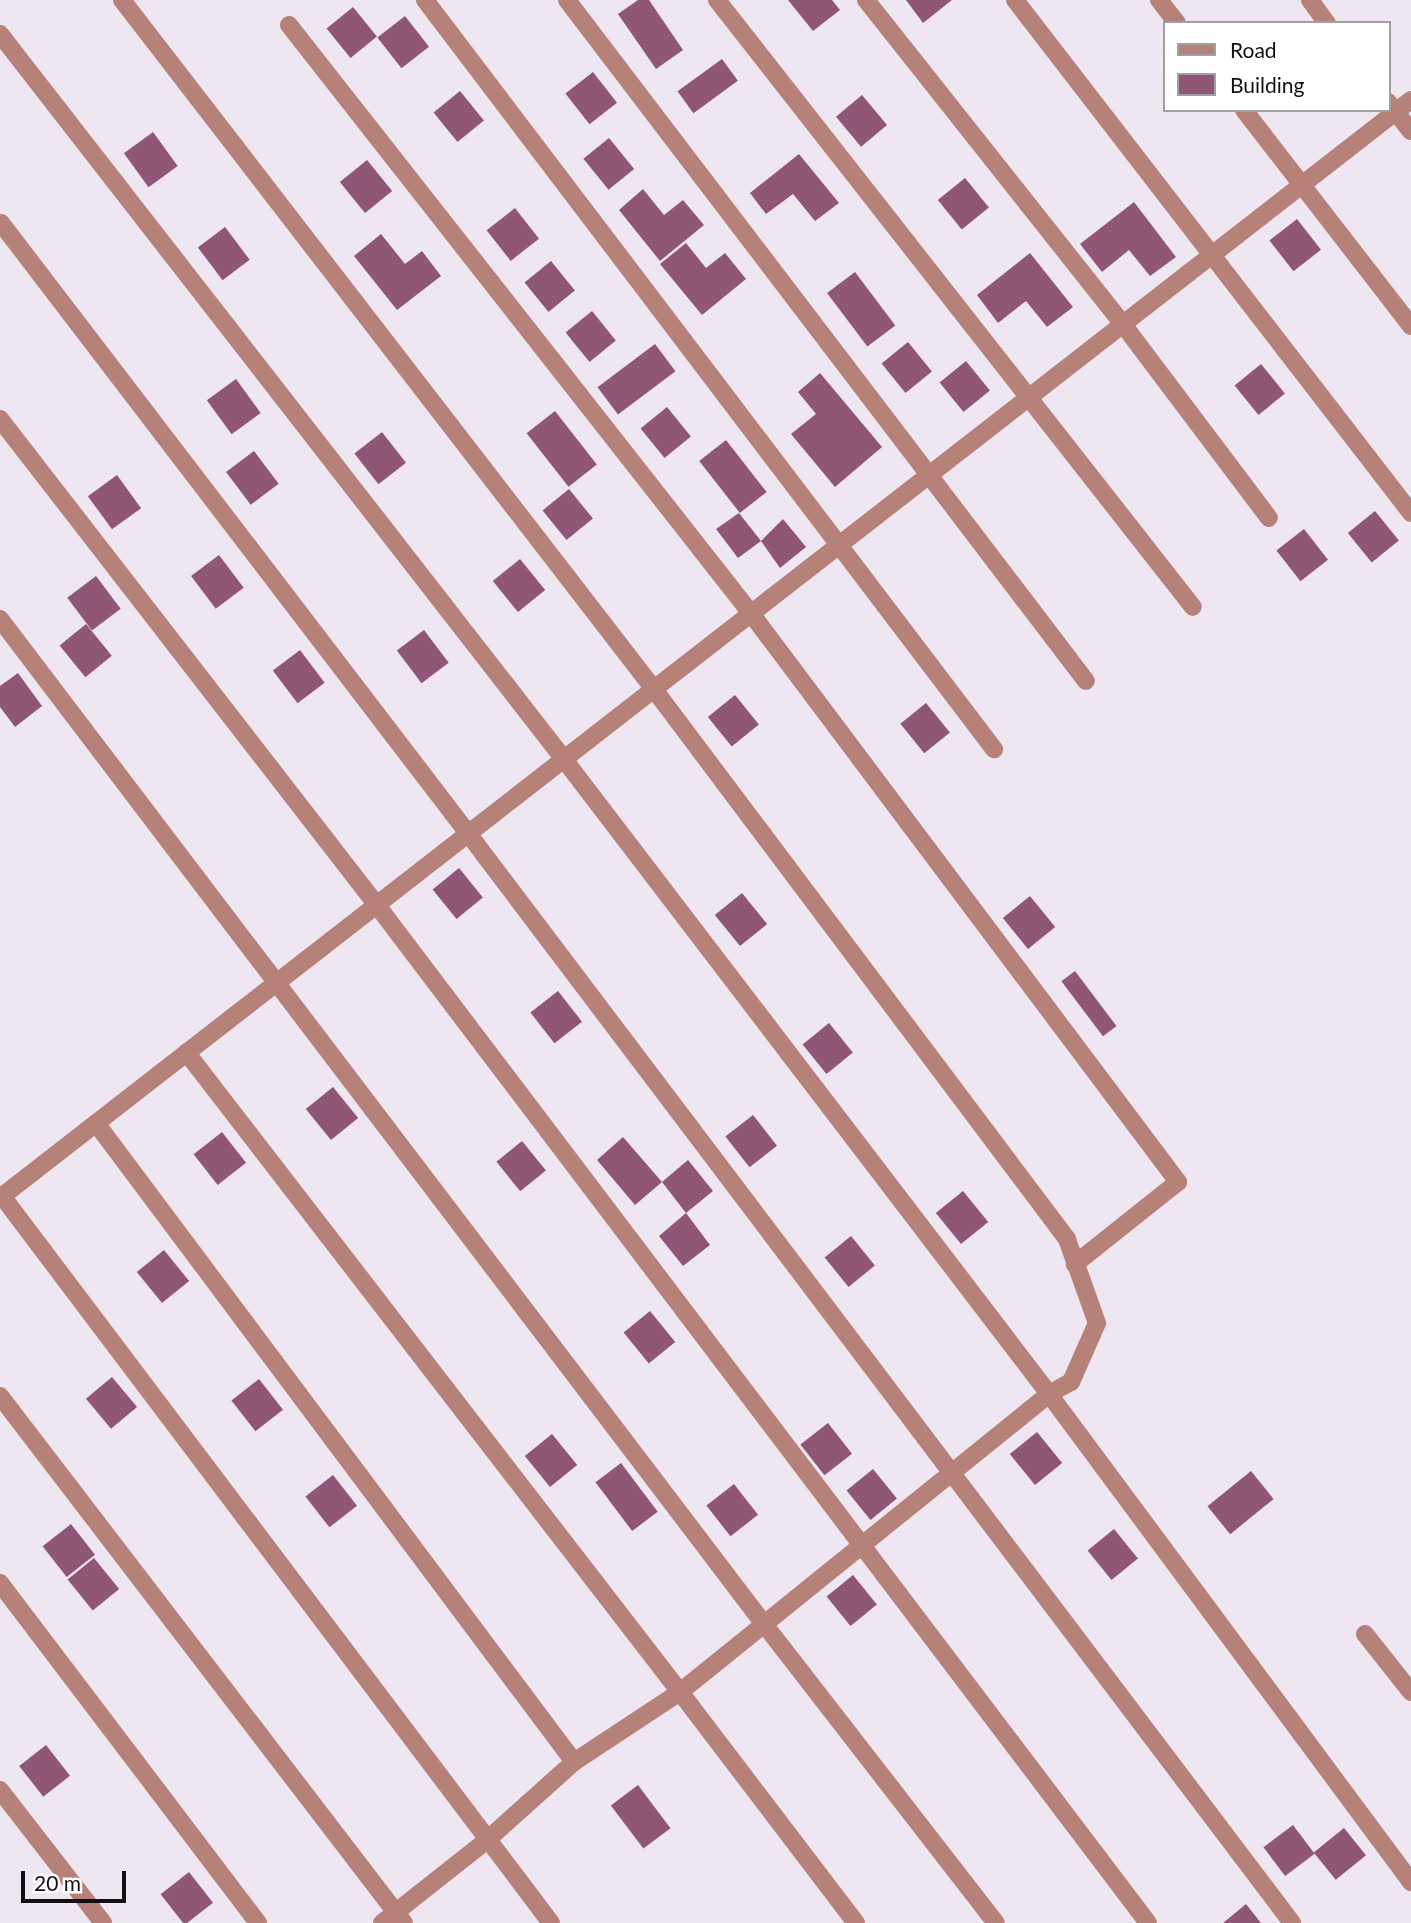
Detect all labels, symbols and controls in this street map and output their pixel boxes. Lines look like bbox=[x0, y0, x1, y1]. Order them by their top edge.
legend bbox=[1162, 21, 1390, 112]
text: Road bbox=[1230, 37, 1277, 62]
text: Building bbox=[1230, 72, 1305, 97]
scale bar bbox=[24, 1856, 130, 1900]
text: 20 m bbox=[34, 1870, 81, 1895]

